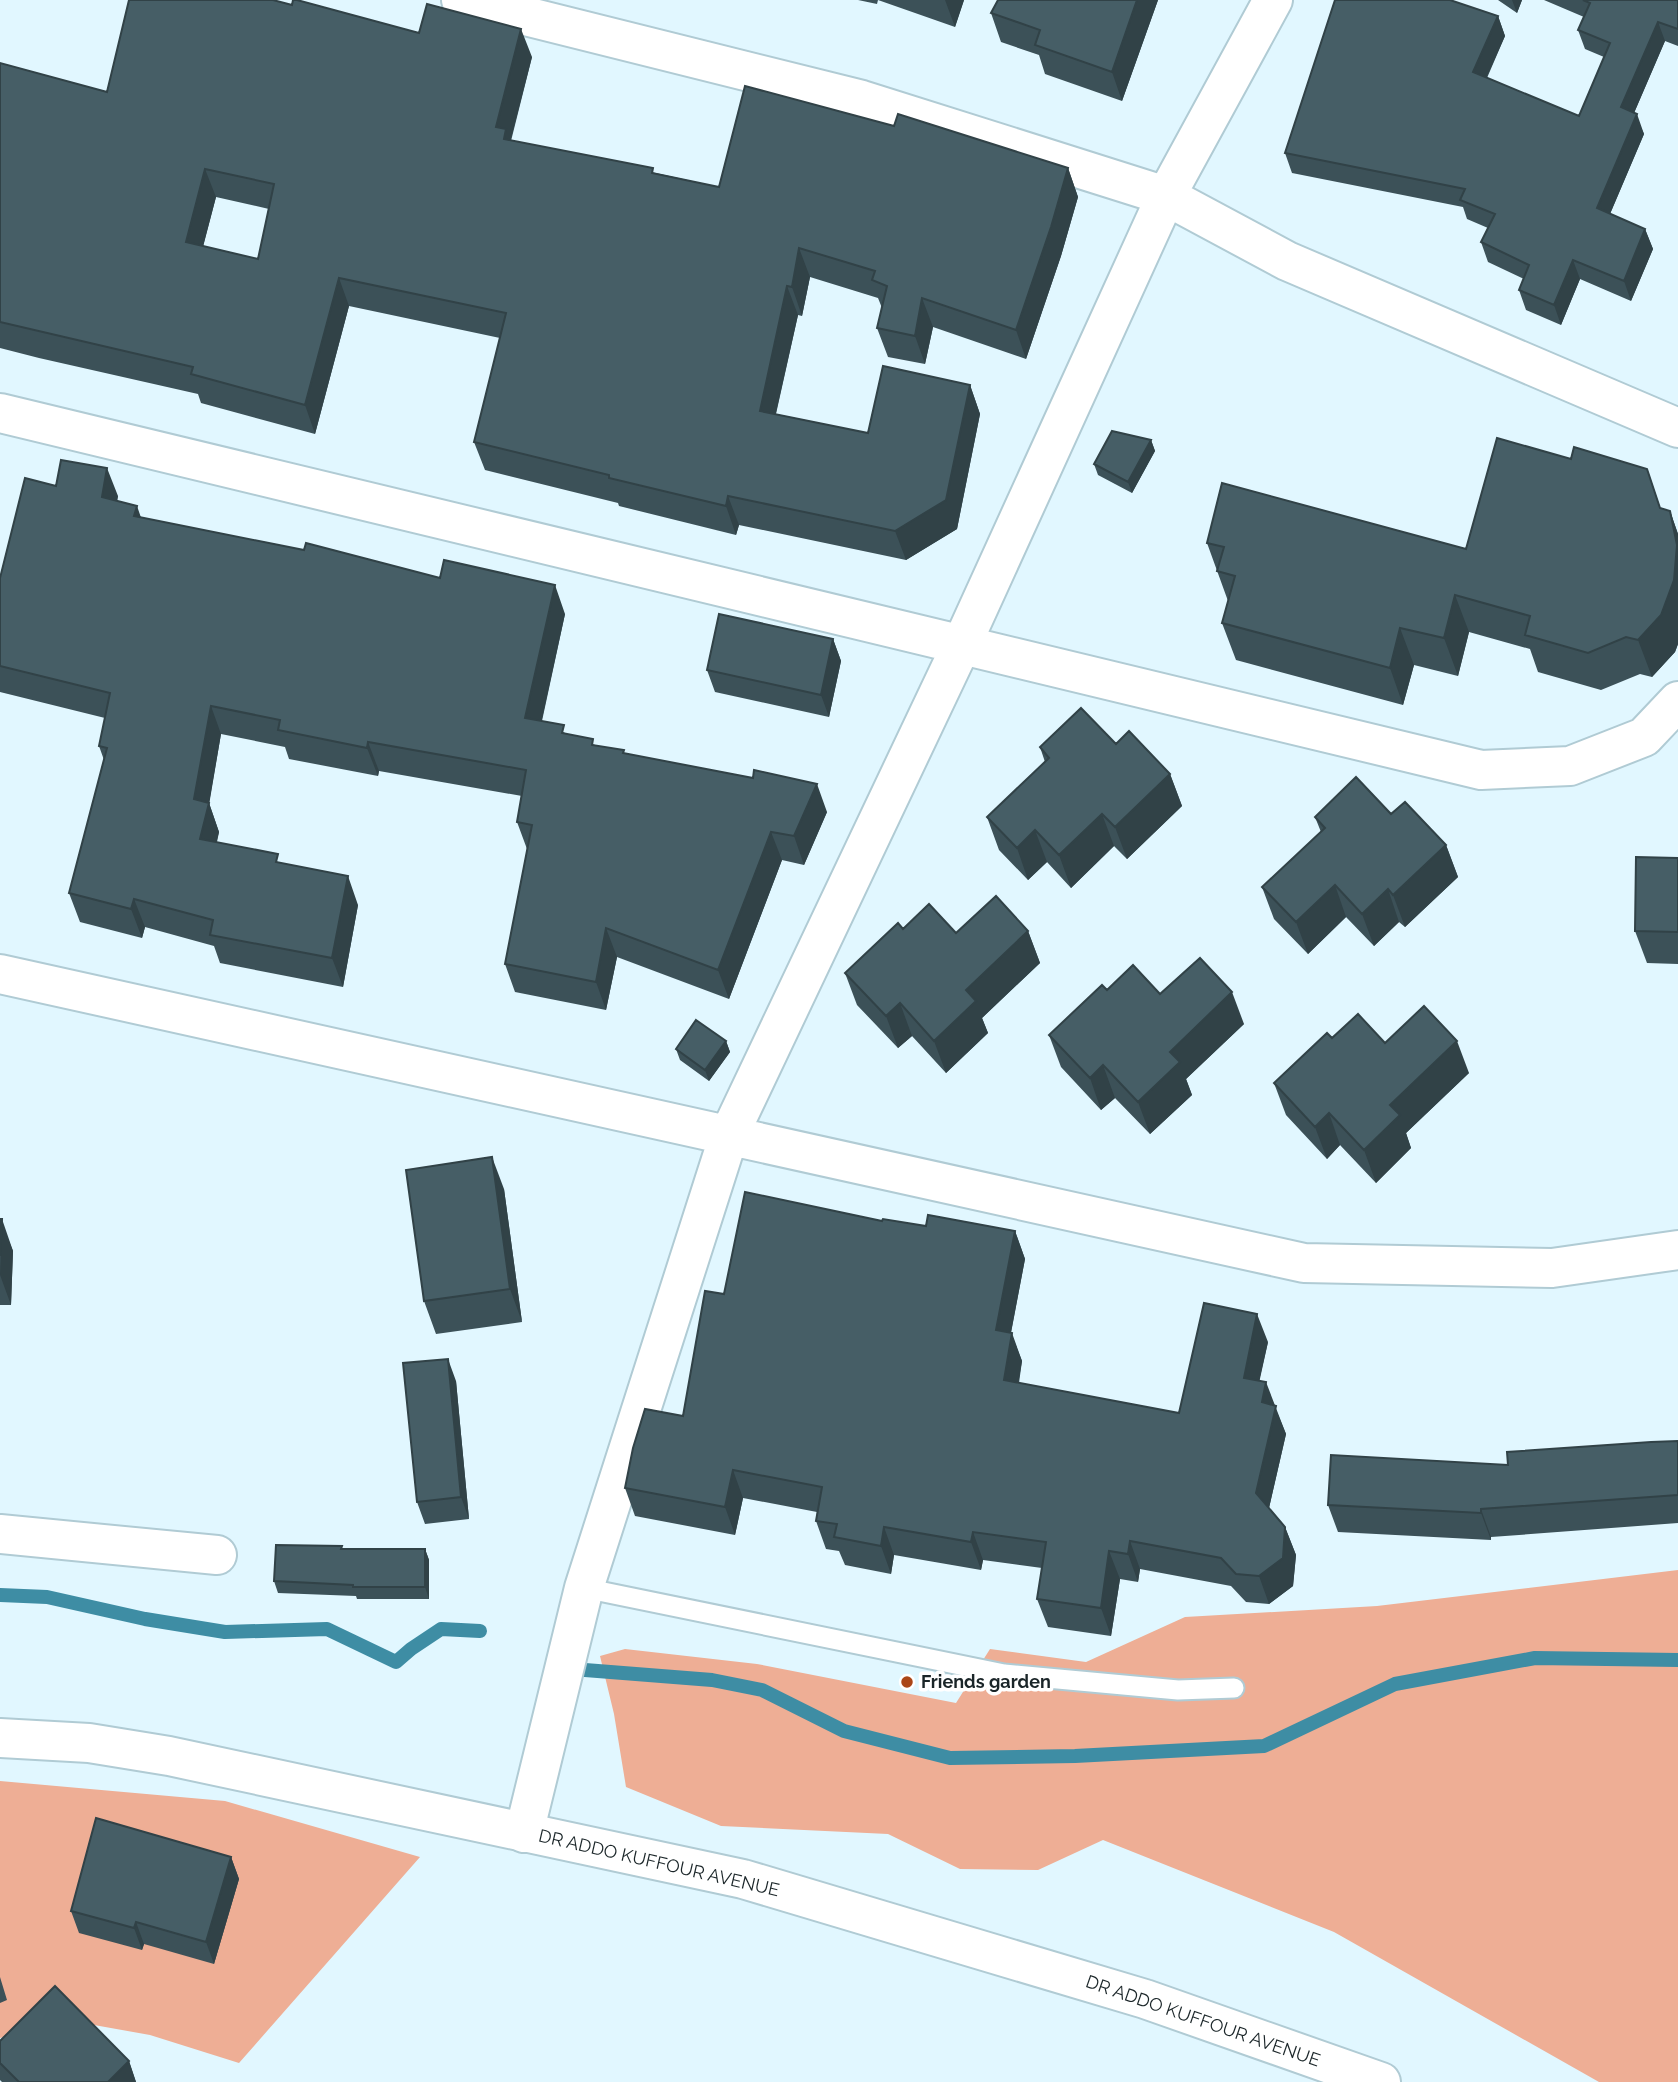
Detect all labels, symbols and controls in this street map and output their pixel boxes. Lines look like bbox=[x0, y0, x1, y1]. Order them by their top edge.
place label: Friends garden bbox=[921, 1671, 1051, 1692]
marker: Friends garden bbox=[899, 1674, 915, 1690]
street label: DR ADDO KUFFOUR AVENUE bbox=[537, 1825, 782, 1900]
street label: DR ADDO KUFFOUR AVENUE bbox=[1083, 1970, 1323, 2071]

